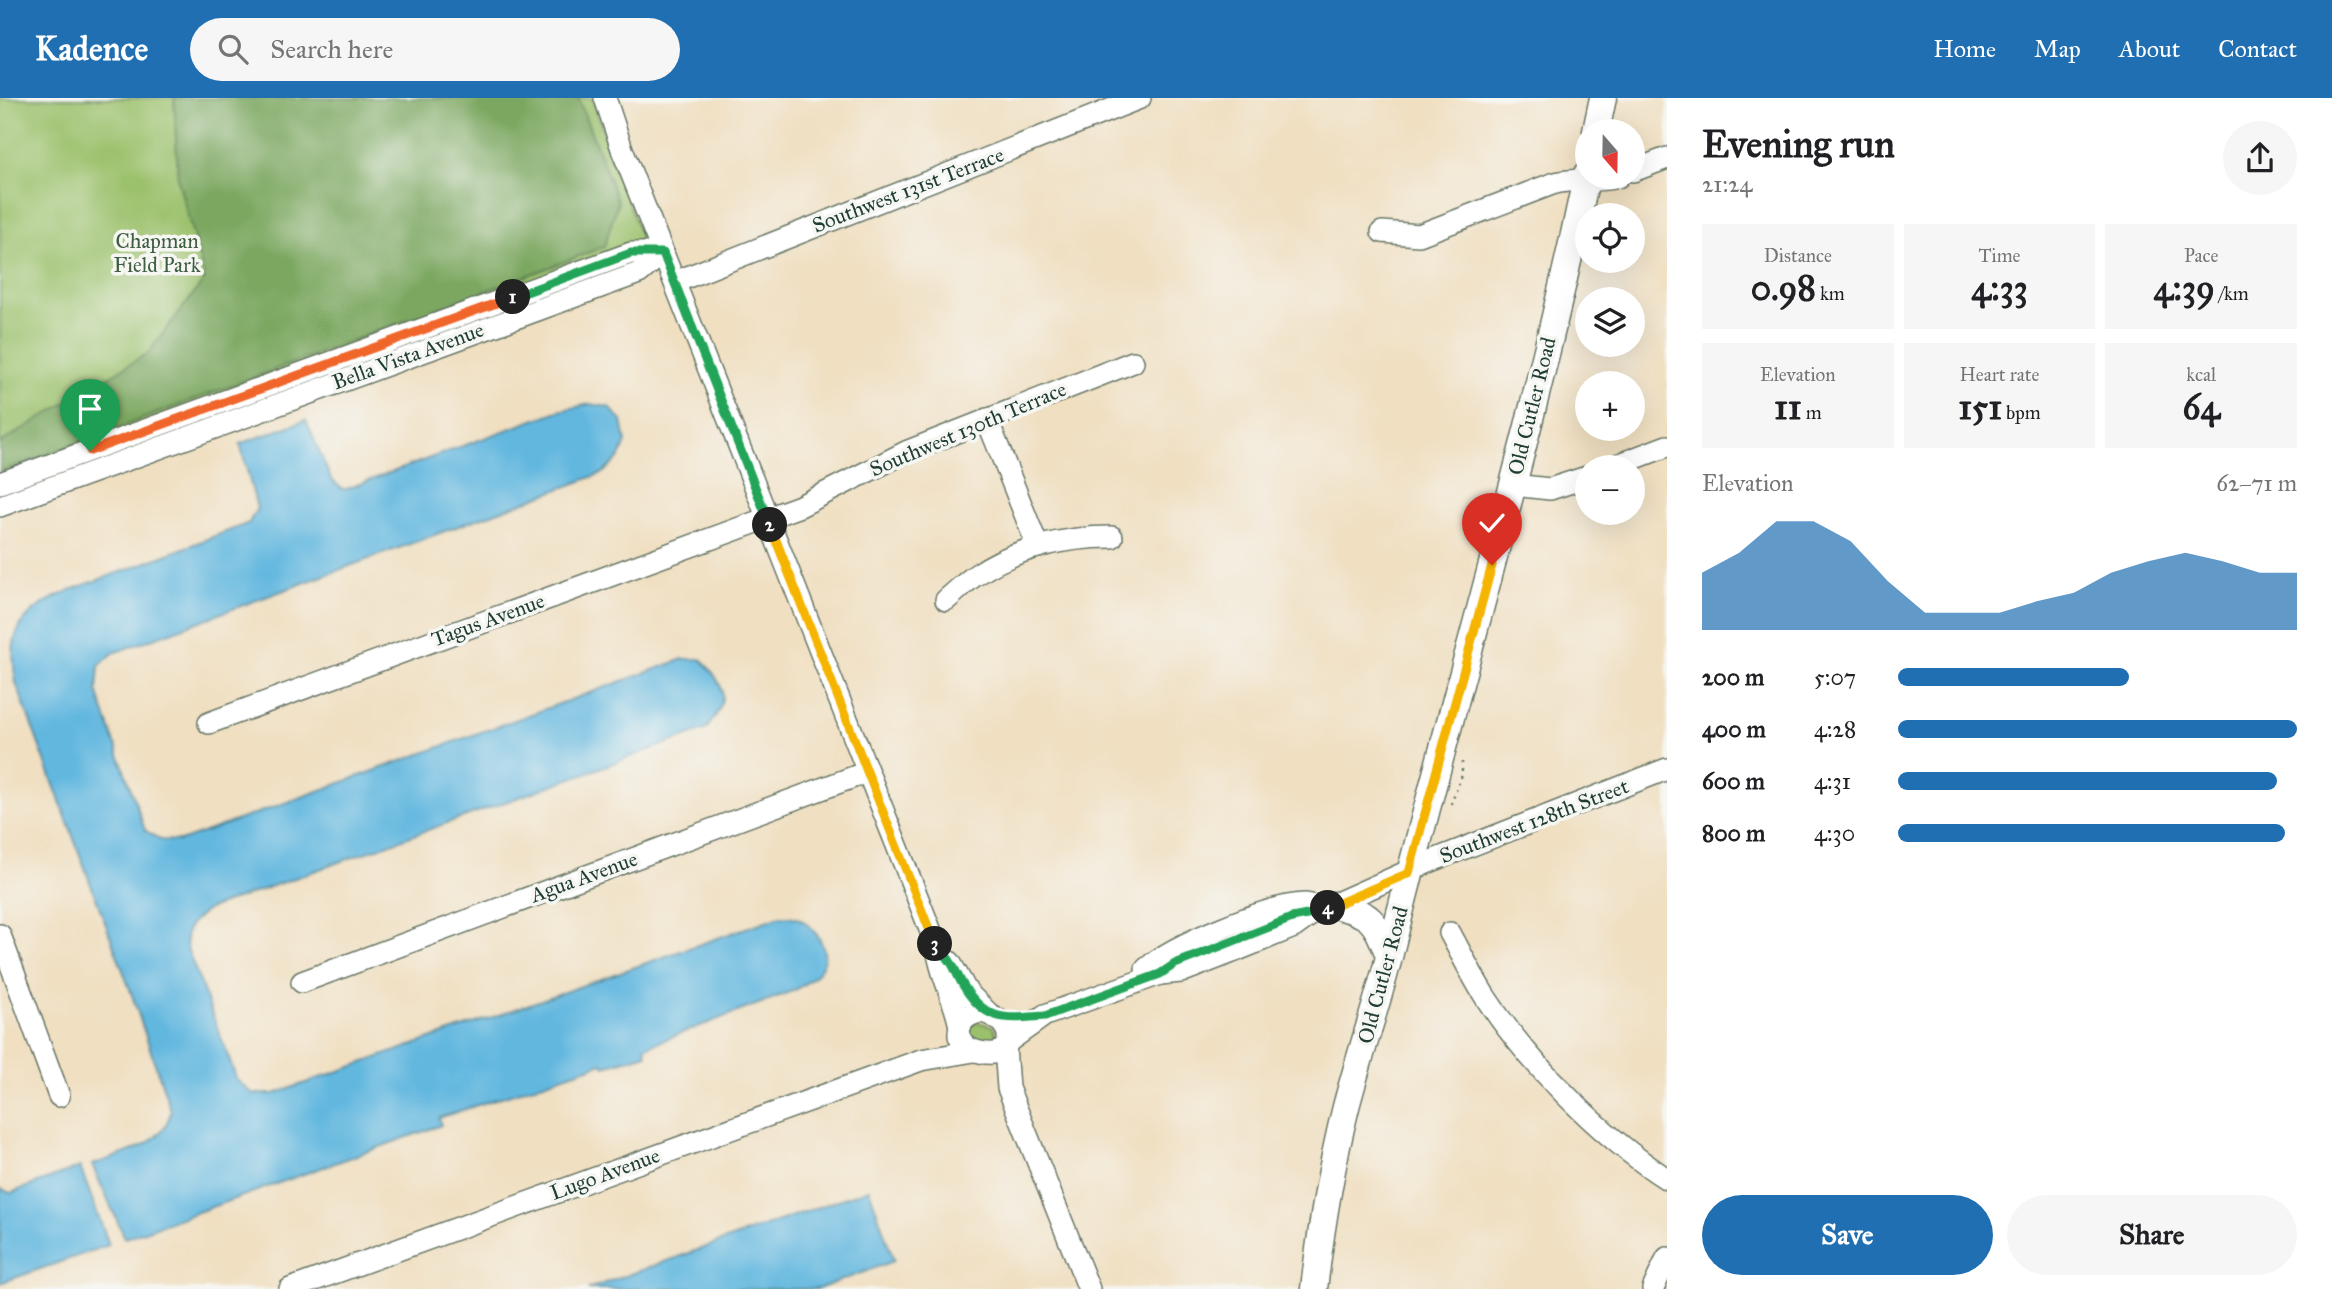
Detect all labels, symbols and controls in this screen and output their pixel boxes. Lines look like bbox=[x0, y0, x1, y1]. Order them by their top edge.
search box bbox=[190, 18, 680, 81]
text: Kadence bbox=[35, 29, 148, 69]
icon: search bbox=[214, 30, 252, 68]
text: Search here bbox=[270, 33, 393, 65]
text: Home bbox=[1933, 34, 1996, 64]
text: Map bbox=[2034, 34, 2081, 64]
text: About bbox=[2119, 34, 2180, 64]
text: Contact bbox=[2218, 34, 2297, 64]
north arrow bbox=[1575, 119, 1645, 189]
map controls bbox=[1575, 119, 1645, 525]
text: Evening run bbox=[1702, 121, 1895, 167]
button: share bbox=[2223, 121, 2297, 195]
street label: Southwest 131st Terrace bbox=[809, 141, 1008, 239]
text: 21:24 bbox=[1702, 170, 1752, 198]
button: locate bbox=[1575, 203, 1645, 273]
park label: Chapman Field Park bbox=[114, 228, 201, 278]
text: Distance bbox=[1764, 244, 1832, 267]
text: Time bbox=[1978, 244, 2021, 267]
text: Pace bbox=[2184, 244, 2218, 267]
text: 0.98 bbox=[1751, 267, 1816, 310]
text: 4:33 bbox=[1971, 267, 2028, 310]
text: 4:39 bbox=[2154, 267, 2215, 310]
pin: 1 bbox=[496, 280, 530, 314]
text: km bbox=[1816, 282, 1845, 305]
text: /km bbox=[2215, 282, 2249, 305]
text: 1 bbox=[509, 285, 516, 308]
button: layers bbox=[1575, 287, 1645, 357]
street label: Bella Vista Avenue bbox=[329, 316, 488, 395]
street label: Old Cutler Road bbox=[1502, 334, 1562, 478]
text: Elevation bbox=[1760, 363, 1836, 386]
text: Heart rate bbox=[1960, 363, 2039, 386]
text: kcal bbox=[2186, 363, 2216, 386]
button: + bbox=[1575, 371, 1645, 441]
street label: Southwest 130th Terrace bbox=[866, 376, 1070, 482]
pin bbox=[60, 379, 120, 451]
text: 11 bbox=[1774, 386, 1802, 429]
text: 151 bbox=[1958, 386, 2002, 429]
text: 64 bbox=[2182, 386, 2220, 429]
icon: arrive bbox=[71, 390, 109, 428]
text: m bbox=[1802, 401, 1822, 424]
text: bpm bbox=[2002, 401, 2041, 424]
button: − bbox=[1575, 455, 1645, 525]
text: Elevation bbox=[1702, 469, 1793, 497]
text: 62–71 m bbox=[2216, 469, 2297, 497]
pin bbox=[1462, 493, 1522, 565]
icon: check bbox=[1473, 504, 1511, 542]
pin: 2 bbox=[752, 508, 788, 542]
text: 2 bbox=[765, 513, 774, 536]
street label: Tagus Avenue bbox=[428, 587, 548, 652]
text: 200 m bbox=[1702, 663, 1764, 691]
text: 5:07 bbox=[1814, 663, 1856, 691]
text: 400 m bbox=[1702, 715, 1766, 743]
text: 4:28 bbox=[1814, 715, 1856, 743]
text: 600 m bbox=[1702, 767, 1765, 795]
text: 4:31 bbox=[1814, 767, 1851, 795]
street label: Southwest 128th Street bbox=[1436, 773, 1633, 869]
text: 800 m bbox=[1702, 819, 1765, 847]
text: 4:30 bbox=[1814, 819, 1855, 847]
street label: Agua Avenue bbox=[526, 846, 641, 909]
pin: 4 bbox=[1310, 890, 1346, 926]
text: 4 bbox=[1322, 896, 1333, 919]
street label: Old Cutler Road bbox=[1352, 903, 1414, 1047]
pin: 3 bbox=[918, 926, 953, 962]
text: 3 bbox=[931, 932, 938, 955]
street label: Lugo Avenue bbox=[547, 1142, 664, 1206]
button: Save bbox=[1702, 1195, 1993, 1275]
button: Share bbox=[2007, 1195, 2297, 1275]

